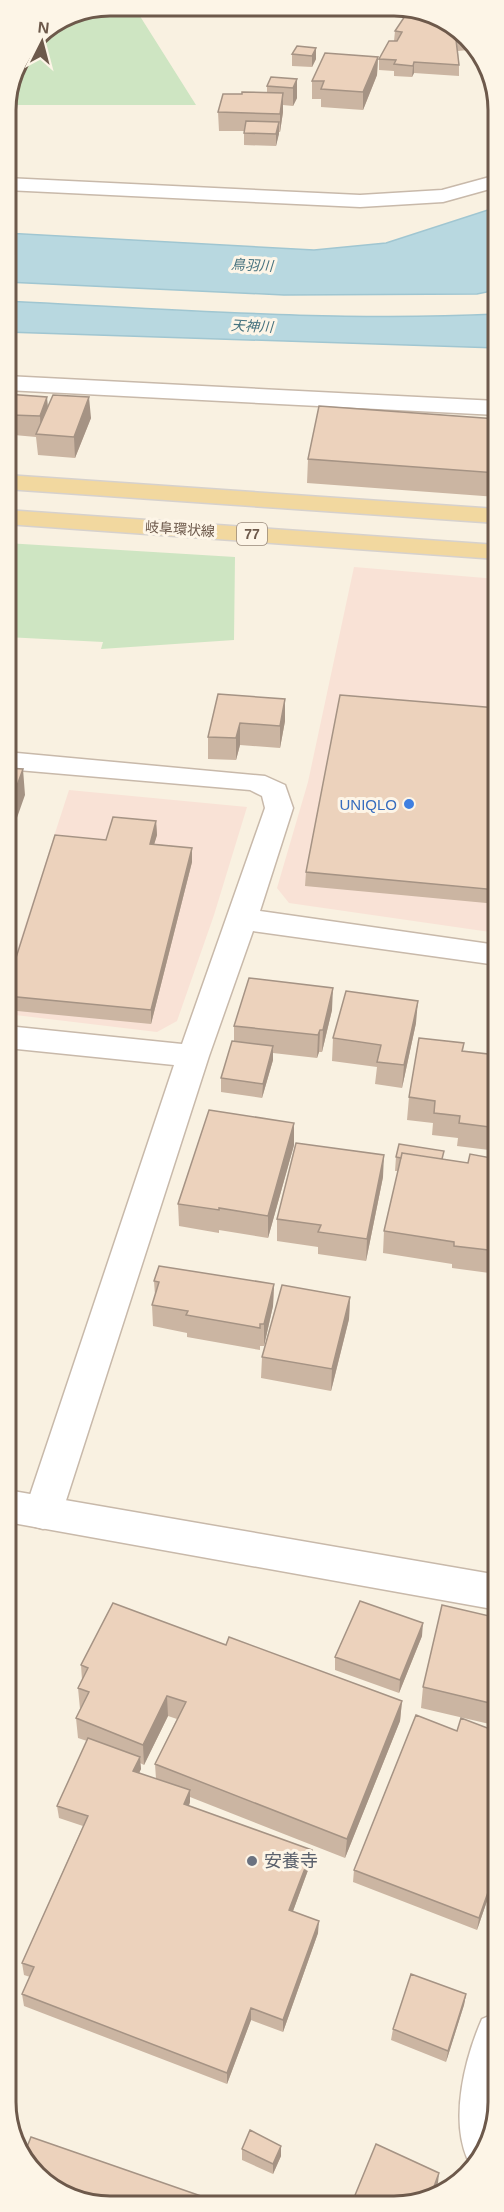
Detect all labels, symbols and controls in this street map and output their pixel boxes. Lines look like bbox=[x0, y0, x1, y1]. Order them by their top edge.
north arrow bbox=[12, 12, 72, 72]
text: N bbox=[37, 19, 50, 37]
water label: 鳥羽川 bbox=[231, 256, 275, 274]
water label: 天神川 bbox=[231, 317, 275, 335]
street label: 岐阜環状線 bbox=[145, 519, 215, 539]
road number: 77 bbox=[237, 523, 267, 545]
place label: UNIQLO bbox=[339, 796, 397, 813]
marker: UNIQLO bbox=[402, 797, 416, 811]
place label: 安養寺 bbox=[264, 1851, 318, 1871]
marker: 安養寺 bbox=[245, 1854, 259, 1868]

